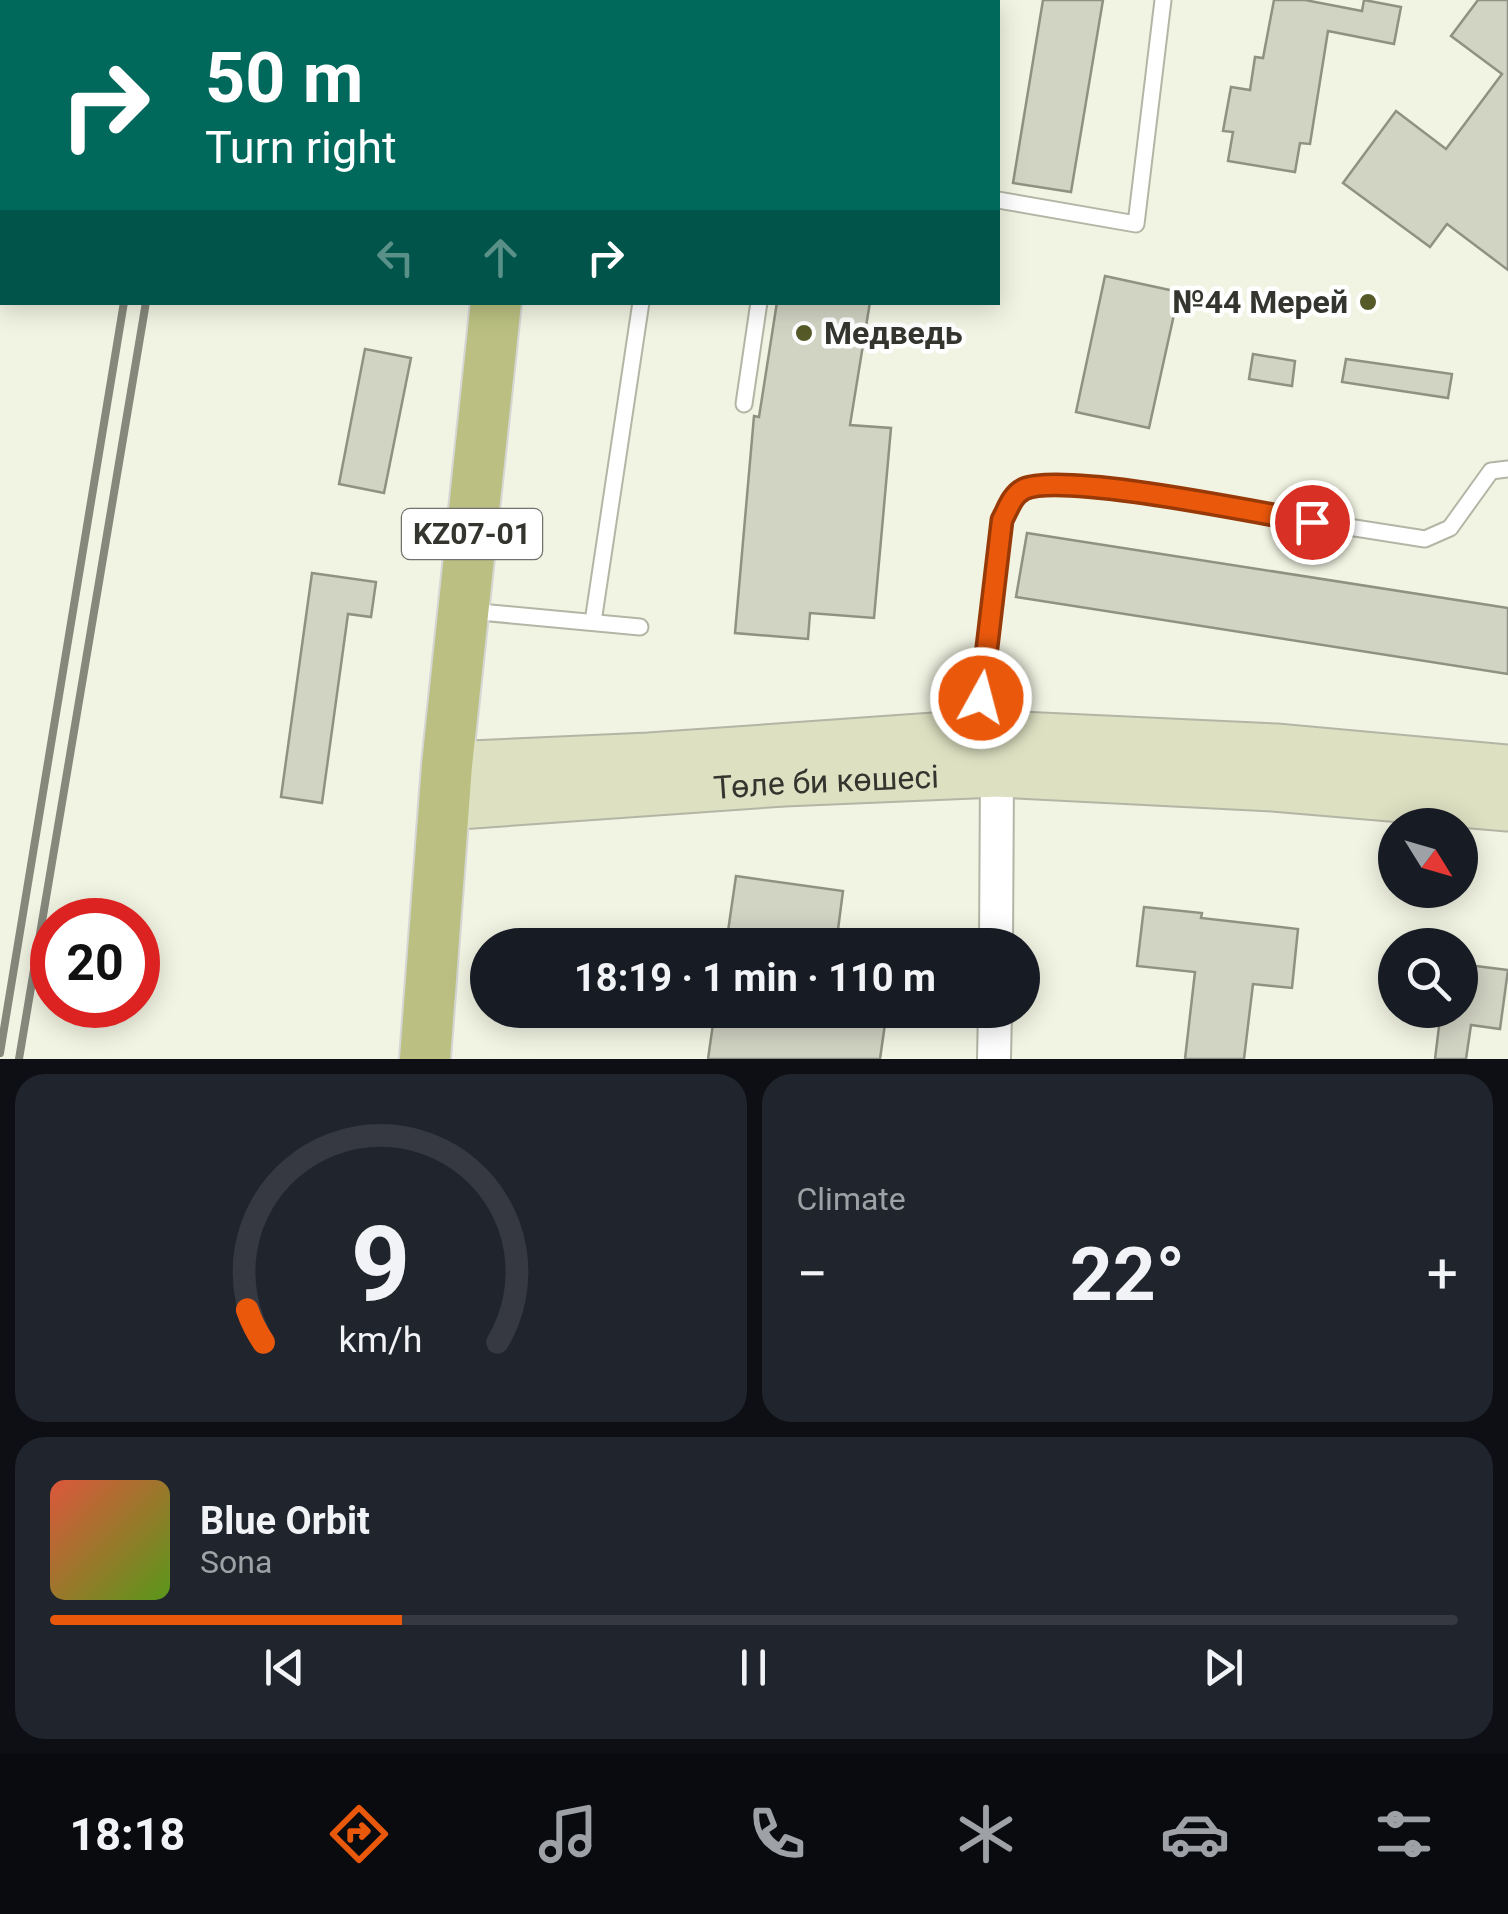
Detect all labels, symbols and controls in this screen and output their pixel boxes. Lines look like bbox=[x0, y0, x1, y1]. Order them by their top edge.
text: 50 m bbox=[205, 37, 363, 119]
icon: right bbox=[40, 40, 170, 170]
text: Turn right bbox=[205, 121, 397, 174]
icon: left bbox=[368, 230, 423, 285]
icon: ahead bbox=[473, 230, 528, 285]
icon: right bbox=[578, 230, 633, 285]
place label: №44 Мерей bbox=[1172, 283, 1348, 321]
marker: №44 Мерей bbox=[1357, 291, 1379, 313]
place label: Медведь bbox=[824, 314, 963, 352]
marker: Медведь bbox=[793, 322, 815, 344]
pin bbox=[1270, 480, 1355, 565]
icon: arrive bbox=[1285, 495, 1340, 550]
road number: KZ07-01 bbox=[402, 509, 542, 559]
position arrow bbox=[929, 646, 1033, 750]
street label: Төле би көшесі bbox=[712, 757, 940, 807]
north arrow bbox=[1378, 808, 1478, 908]
map controls bbox=[1378, 808, 1478, 1028]
speed limit sign: 20 bbox=[30, 898, 160, 1028]
button: search bbox=[1378, 928, 1478, 1028]
text: 18:19 · 1 min · 110 m bbox=[574, 956, 936, 1000]
text: Climate bbox=[797, 1180, 906, 1218]
text: 9 bbox=[351, 1204, 411, 1325]
text: 22° bbox=[1070, 1230, 1185, 1318]
text: − bbox=[797, 1242, 828, 1306]
text: + bbox=[1427, 1242, 1458, 1306]
text: km/h bbox=[339, 1319, 423, 1361]
text: Blue Orbit bbox=[200, 1499, 370, 1543]
text: Sona bbox=[200, 1543, 272, 1581]
icon: previous bbox=[257, 1640, 312, 1695]
icon: pause bbox=[726, 1640, 781, 1695]
icon: next bbox=[1196, 1640, 1251, 1695]
icon: directions bbox=[324, 1799, 394, 1869]
icon: music bbox=[533, 1799, 603, 1869]
icon: phone bbox=[742, 1799, 812, 1869]
icon: climate bbox=[951, 1799, 1021, 1869]
icon: car bbox=[1160, 1799, 1230, 1869]
icon: filters bbox=[1369, 1799, 1439, 1869]
text: 18:18 bbox=[69, 1808, 185, 1861]

